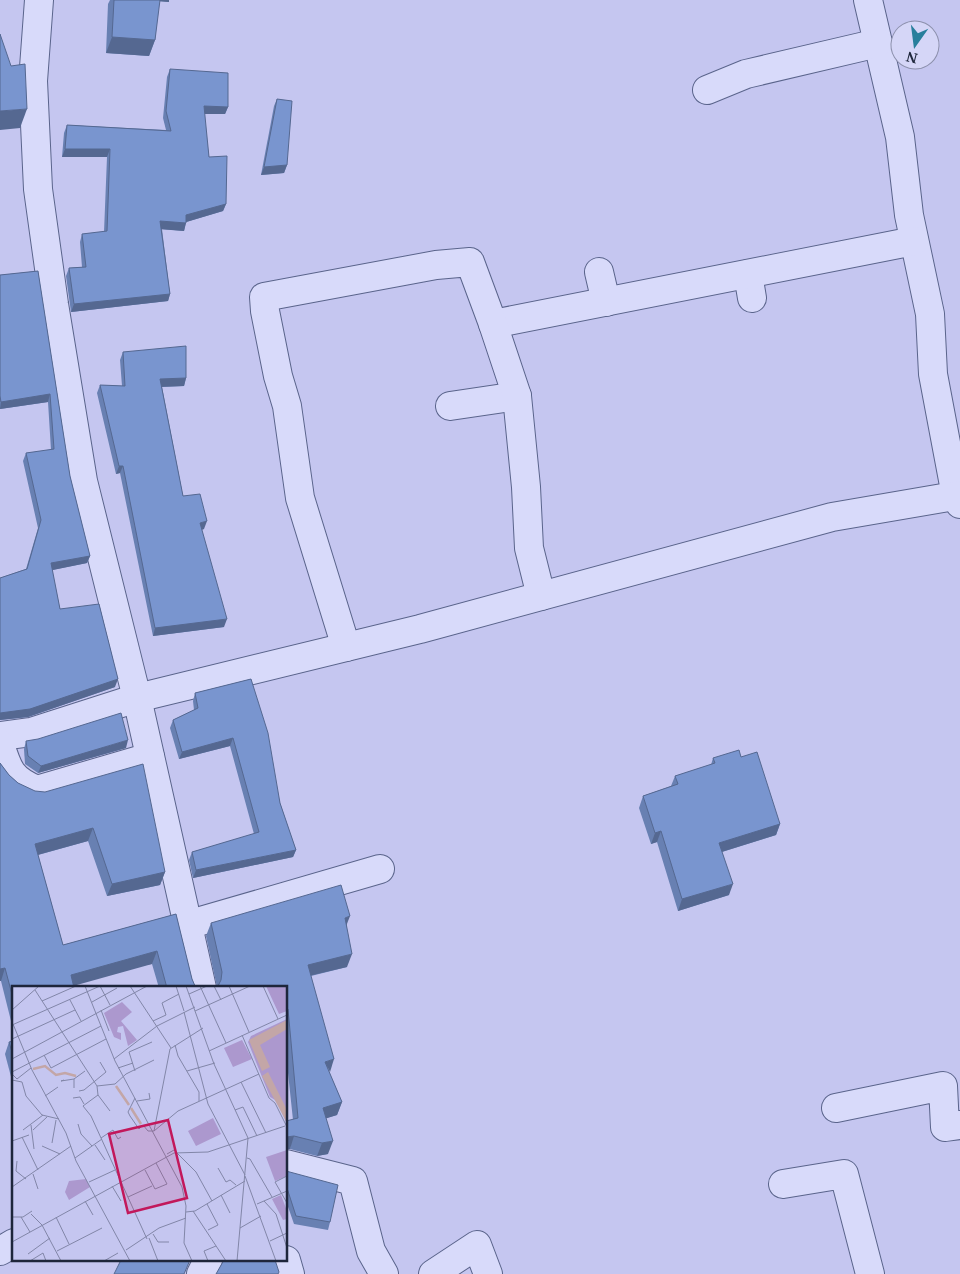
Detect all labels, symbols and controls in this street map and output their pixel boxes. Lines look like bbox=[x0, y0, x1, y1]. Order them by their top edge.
north arrow bbox=[890, 20, 940, 70]
text: N bbox=[904, 48, 919, 69]
inset map bbox=[12, 986, 288, 1262]

